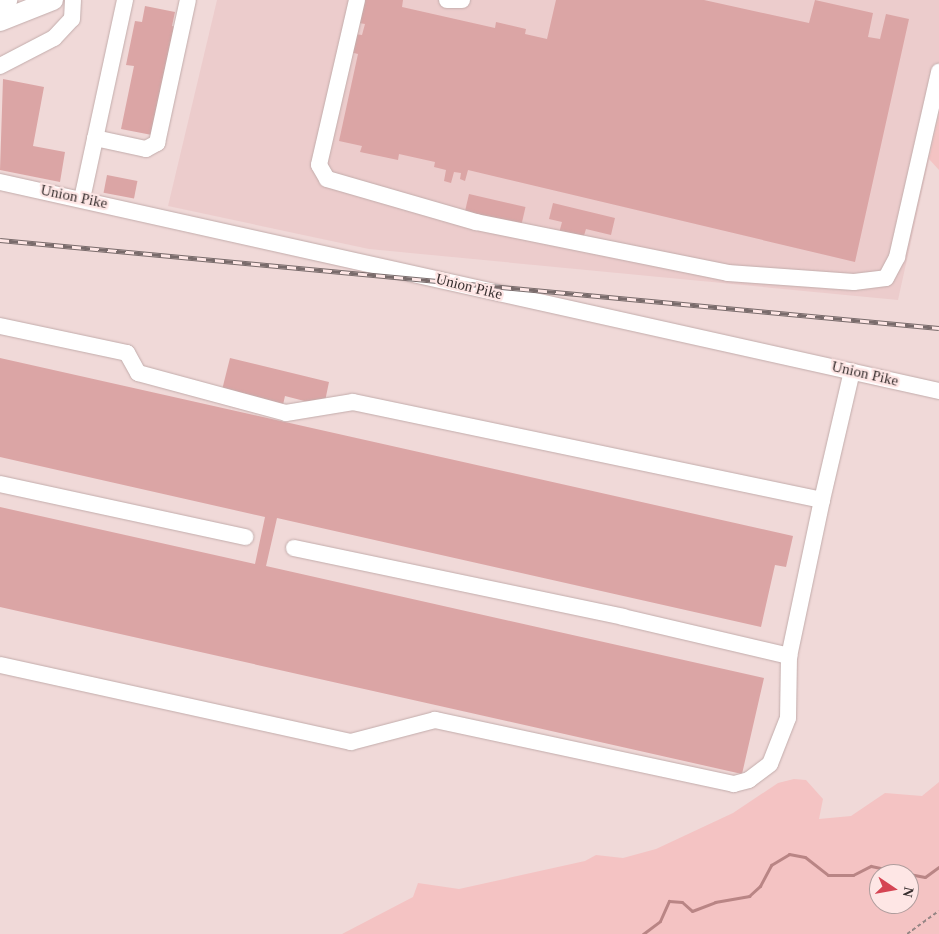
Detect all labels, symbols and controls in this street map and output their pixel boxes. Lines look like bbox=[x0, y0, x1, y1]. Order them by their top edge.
street label: Union Pike bbox=[39, 181, 109, 213]
street label: Union Pike bbox=[434, 270, 504, 304]
street label: Union Pike bbox=[830, 358, 900, 390]
north arrow bbox=[869, 864, 919, 914]
text: N bbox=[900, 886, 917, 899]

